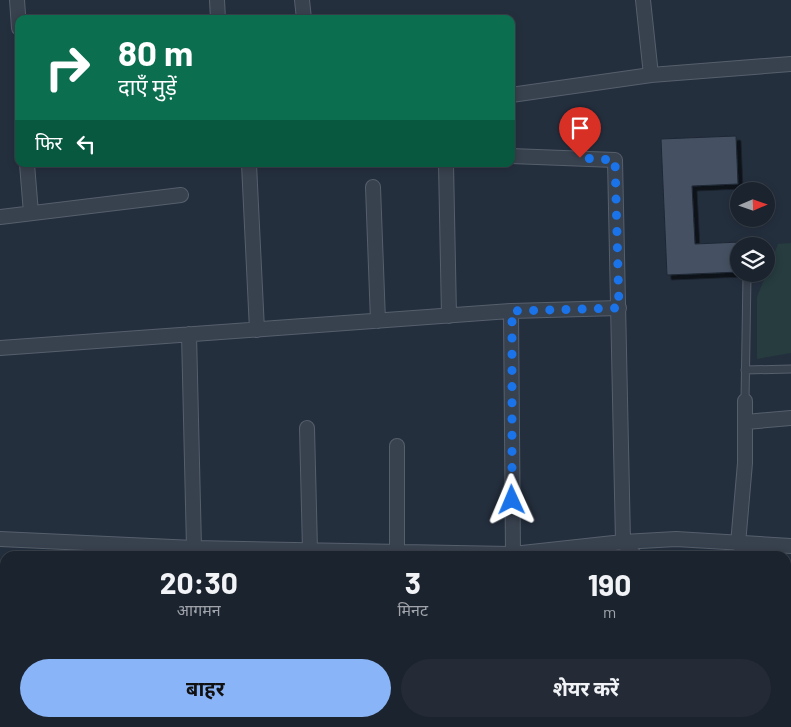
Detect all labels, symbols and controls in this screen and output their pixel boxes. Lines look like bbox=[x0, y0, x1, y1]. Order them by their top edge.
text: 80 m bbox=[118, 31, 193, 73]
icon: right bbox=[35, 35, 100, 100]
text: दाएँ मुड़ें bbox=[118, 73, 177, 99]
pin bbox=[559, 107, 601, 158]
icon: arrive bbox=[566, 114, 594, 142]
icon: left bbox=[72, 130, 100, 158]
text: फिर bbox=[35, 131, 62, 154]
north arrow bbox=[730, 182, 775, 228]
map controls bbox=[730, 182, 775, 282]
button: layers bbox=[730, 237, 775, 282]
position arrow bbox=[485, 473, 537, 525]
text: 20:30 bbox=[160, 564, 238, 600]
text: 3 bbox=[405, 564, 421, 600]
text: 190 bbox=[588, 566, 631, 602]
text: आगमन bbox=[177, 600, 221, 619]
text: मिनट bbox=[397, 600, 428, 619]
text: m bbox=[603, 602, 616, 621]
button: बाहर bbox=[20, 659, 391, 717]
button: शेयर करें bbox=[401, 659, 771, 717]

